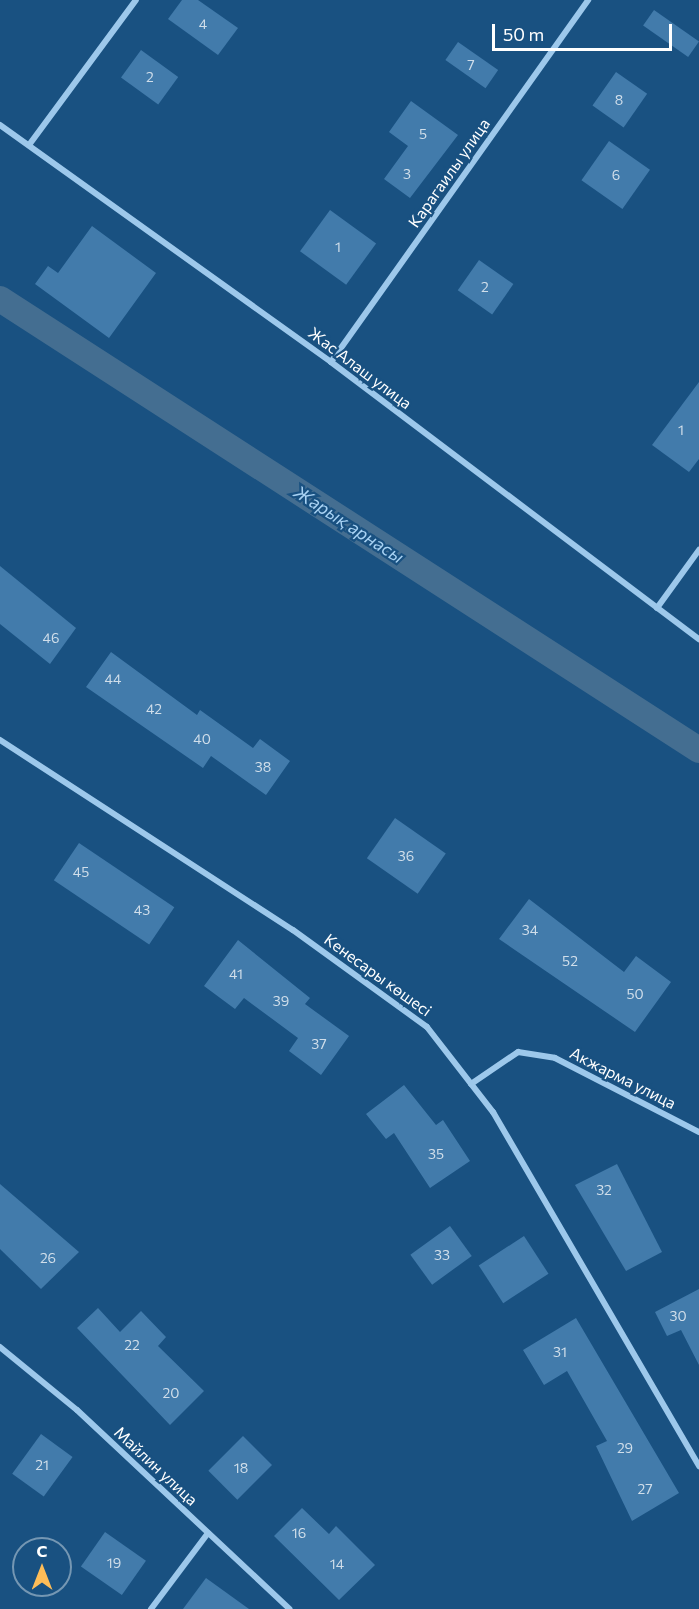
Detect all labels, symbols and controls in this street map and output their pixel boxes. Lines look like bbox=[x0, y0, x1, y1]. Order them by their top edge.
scale bar bbox=[495, 12, 675, 50]
house number: 4 bbox=[199, 16, 207, 32]
text: 50 m bbox=[503, 23, 544, 45]
house number: 7 bbox=[467, 57, 475, 73]
house number: 2 bbox=[146, 69, 154, 85]
house number: 8 bbox=[615, 92, 623, 108]
street label: Карагаилы улица bbox=[404, 115, 494, 231]
house number: 5 bbox=[419, 126, 427, 142]
house number: 3 bbox=[403, 166, 411, 182]
house number: 6 bbox=[612, 167, 620, 183]
house number: 1 bbox=[335, 239, 341, 255]
house number: 2 bbox=[481, 279, 489, 295]
street label: Жас Алаш улица bbox=[305, 323, 415, 413]
house number: 1 bbox=[678, 422, 684, 438]
water label: Жарық арнасы bbox=[290, 481, 408, 567]
house number: 46 bbox=[43, 630, 59, 646]
house number: 44 bbox=[105, 671, 121, 687]
house number: 42 bbox=[146, 701, 162, 717]
house number: 40 bbox=[193, 731, 211, 747]
house number: 38 bbox=[255, 759, 271, 775]
house number: 36 bbox=[398, 848, 414, 864]
house number: 45 bbox=[73, 864, 89, 880]
house number: 43 bbox=[134, 902, 150, 918]
house number: 34 bbox=[522, 922, 538, 938]
street label: Кенесары көшесі bbox=[321, 930, 435, 1020]
house number: 52 bbox=[562, 953, 578, 969]
house number: 41 bbox=[229, 966, 243, 982]
house number: 50 bbox=[626, 986, 644, 1002]
house number: 39 bbox=[273, 993, 289, 1009]
house number: 37 bbox=[311, 1036, 327, 1052]
street label: Акжарма улица bbox=[567, 1043, 679, 1113]
house number: 35 bbox=[428, 1146, 444, 1162]
house number: 32 bbox=[596, 1182, 612, 1198]
house number: 33 bbox=[434, 1247, 450, 1263]
house number: 26 bbox=[40, 1250, 56, 1266]
house number: 30 bbox=[669, 1308, 687, 1324]
house number: 22 bbox=[124, 1337, 140, 1353]
house number: 31 bbox=[553, 1344, 567, 1360]
house number: 20 bbox=[163, 1385, 179, 1401]
street label: Майлин улица bbox=[110, 1422, 202, 1510]
house number: 29 bbox=[617, 1440, 633, 1456]
house number: 21 bbox=[35, 1457, 49, 1473]
house number: 18 bbox=[234, 1460, 248, 1476]
house number: 27 bbox=[637, 1481, 653, 1497]
house number: 16 bbox=[292, 1525, 306, 1541]
north arrow bbox=[12, 1537, 72, 1597]
text: С bbox=[37, 1541, 47, 1560]
house number: 19 bbox=[107, 1555, 121, 1571]
house number: 14 bbox=[330, 1556, 344, 1572]

